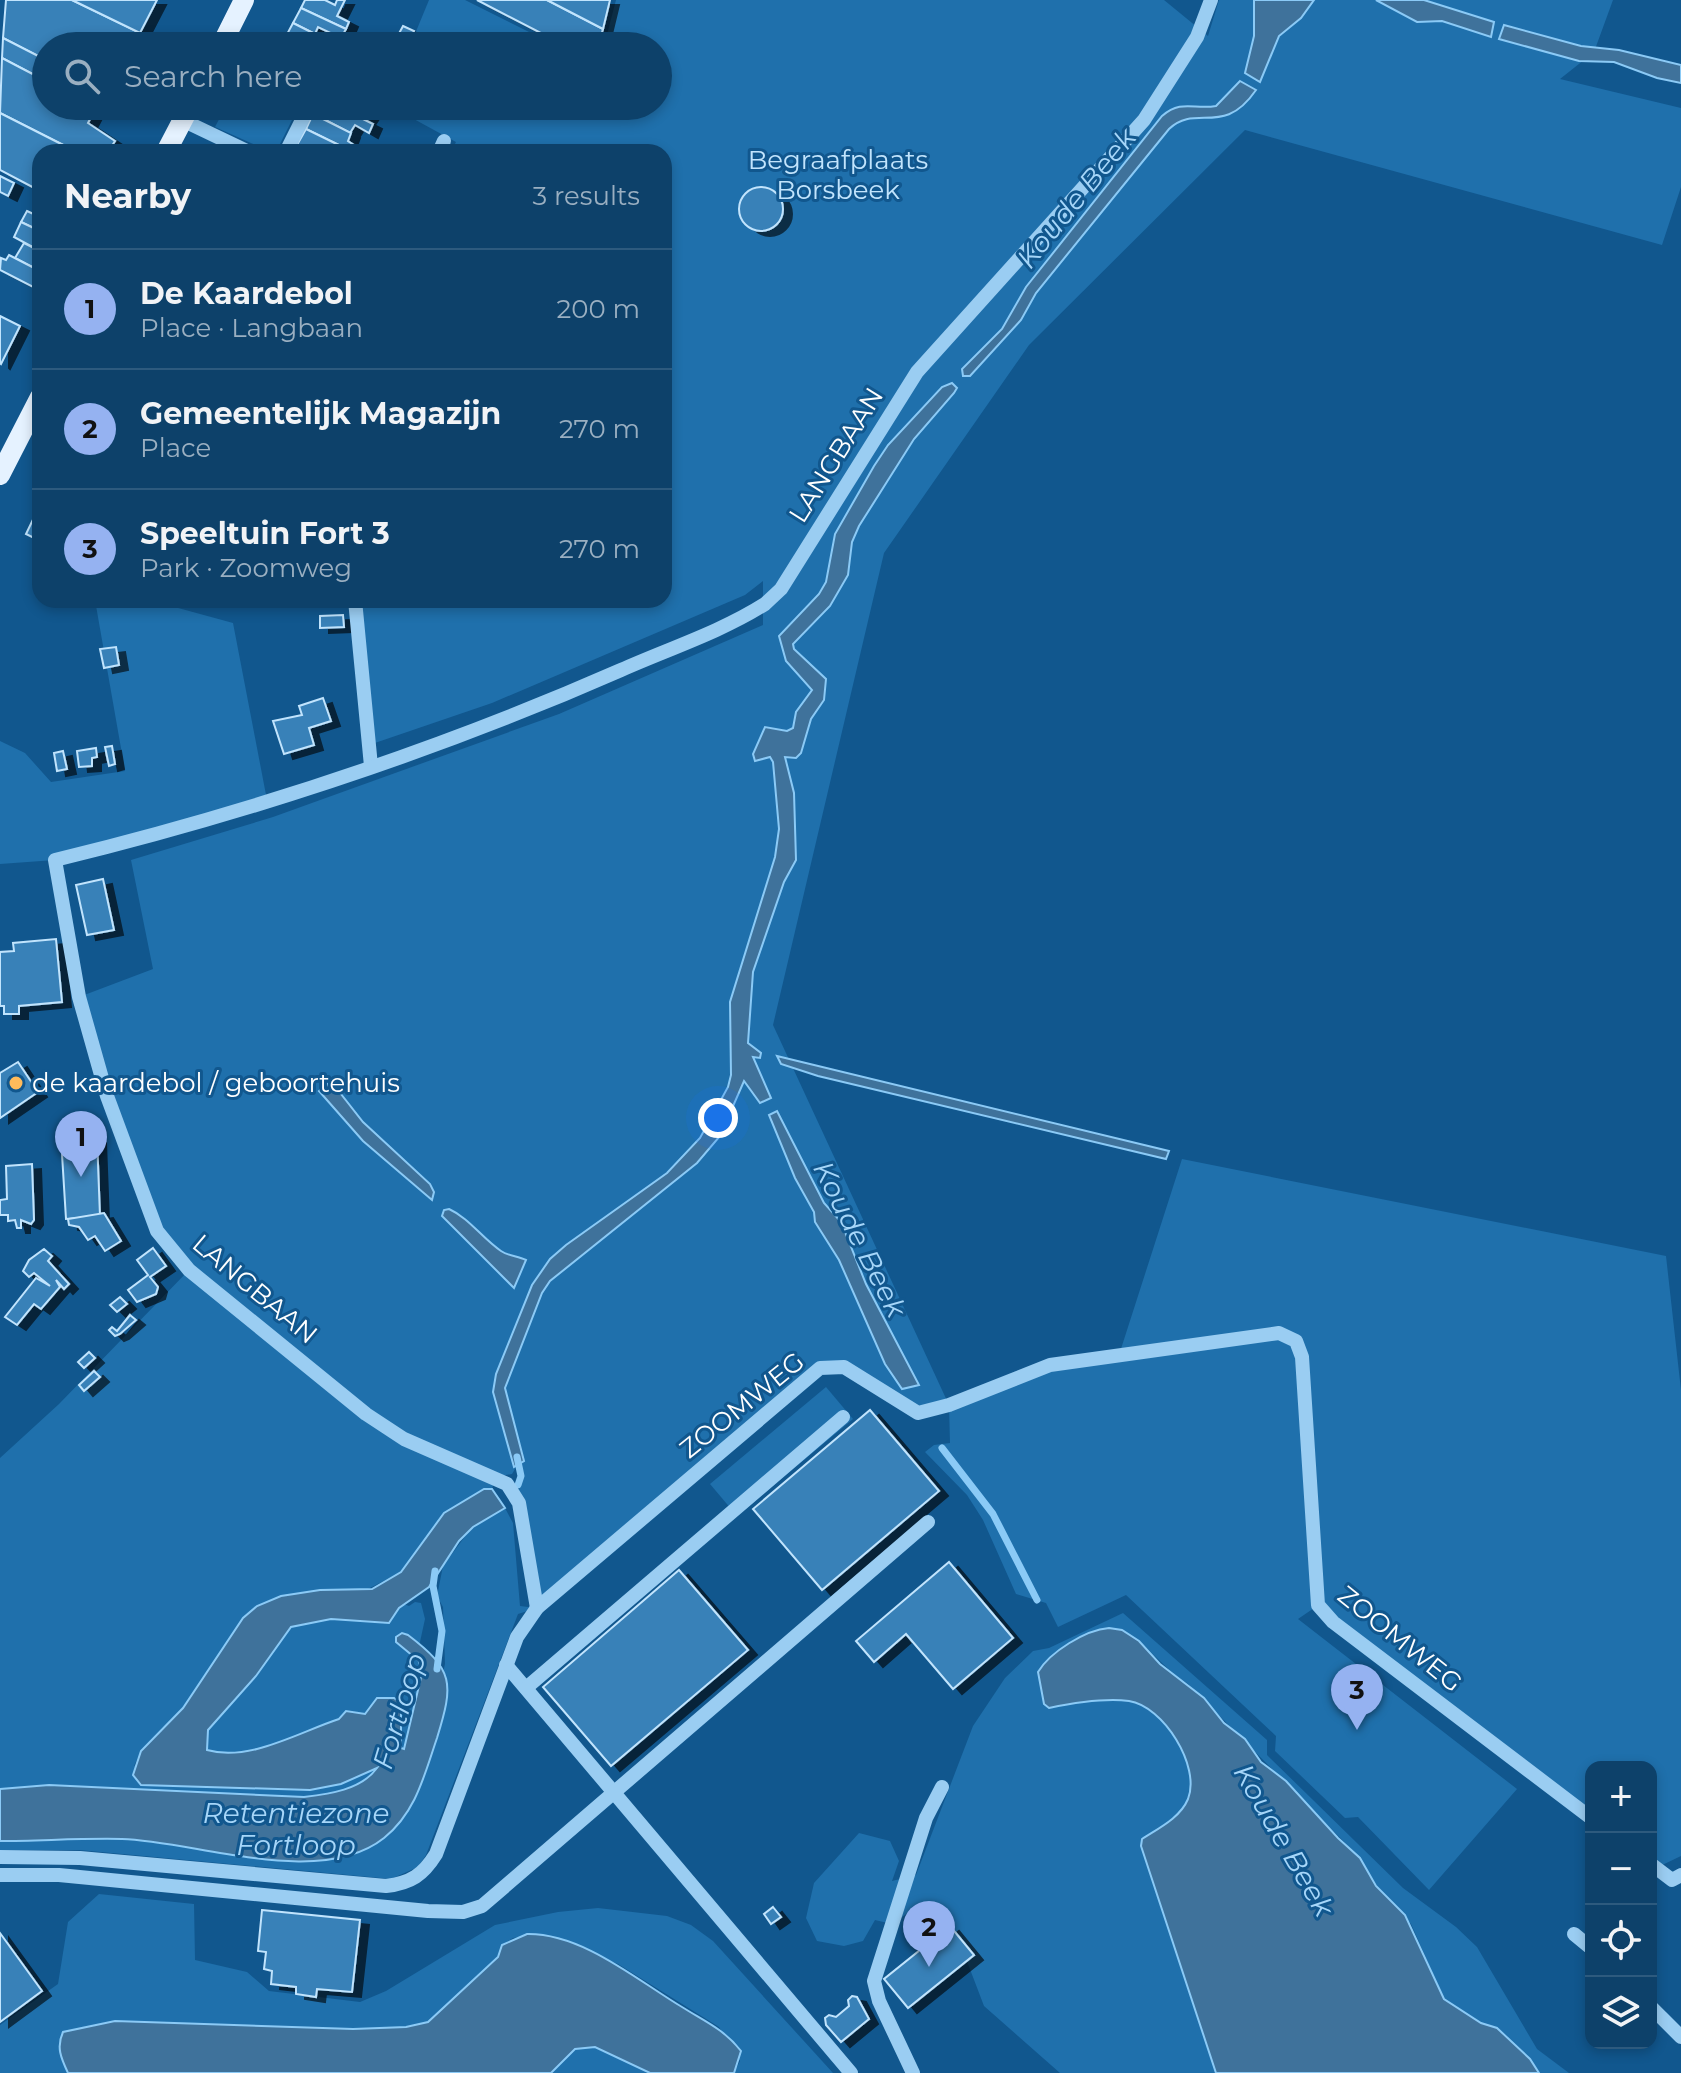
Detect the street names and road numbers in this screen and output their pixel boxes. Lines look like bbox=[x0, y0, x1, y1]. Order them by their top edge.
street label: LANGBAAN bbox=[782, 382, 890, 528]
street label: LANGBAAN bbox=[186, 1227, 324, 1351]
street label: ZOOMWEG bbox=[673, 1345, 811, 1465]
street label: ZOOMWEG bbox=[1331, 1579, 1469, 1699]

